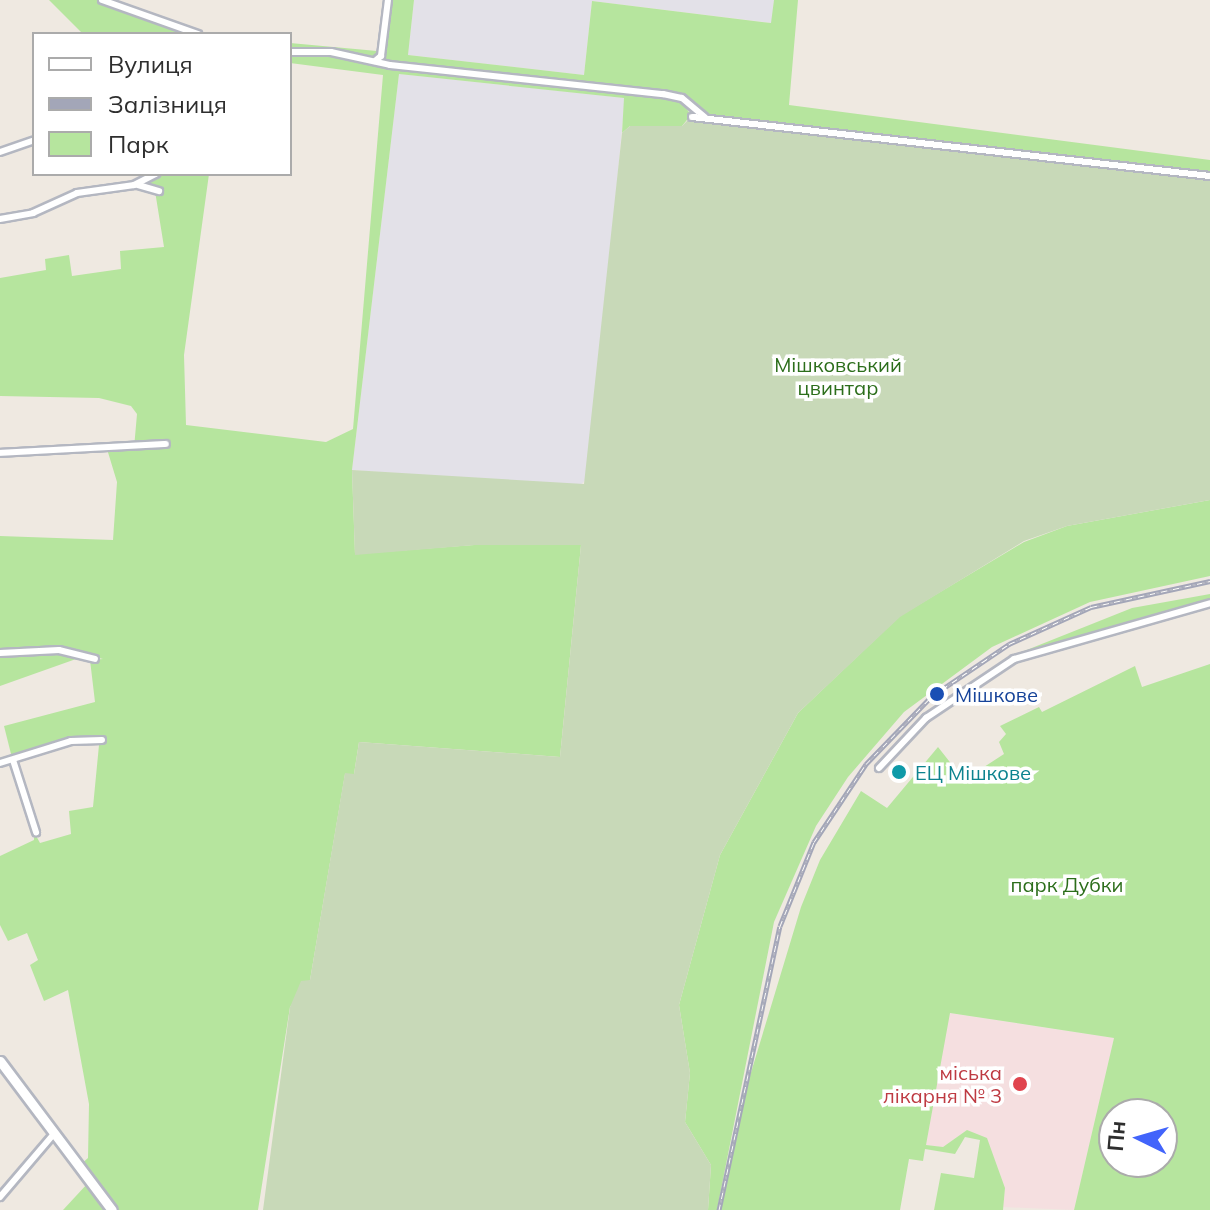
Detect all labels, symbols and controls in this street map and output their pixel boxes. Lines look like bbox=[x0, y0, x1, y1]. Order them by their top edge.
legend bbox=[32, 32, 292, 176]
text: Вулиця bbox=[108, 49, 193, 79]
text: Залізниця bbox=[108, 89, 227, 119]
text: Парк bbox=[108, 129, 169, 159]
park label: Мішковський цвинтар bbox=[774, 353, 902, 400]
place label: Мішкове bbox=[955, 682, 1038, 706]
marker: Мішкове bbox=[926, 683, 948, 705]
place label: ЕЦ Мішкове bbox=[915, 760, 1031, 784]
marker: ЕЦ Мішкове bbox=[890, 763, 908, 781]
park label: парк Дубки bbox=[1010, 872, 1124, 896]
place label: міська лікарня № 3 bbox=[883, 1060, 1002, 1107]
marker: міська лікарня № 3 bbox=[1009, 1073, 1031, 1095]
north arrow bbox=[1098, 1098, 1178, 1178]
text: Пн bbox=[1101, 1120, 1131, 1153]

